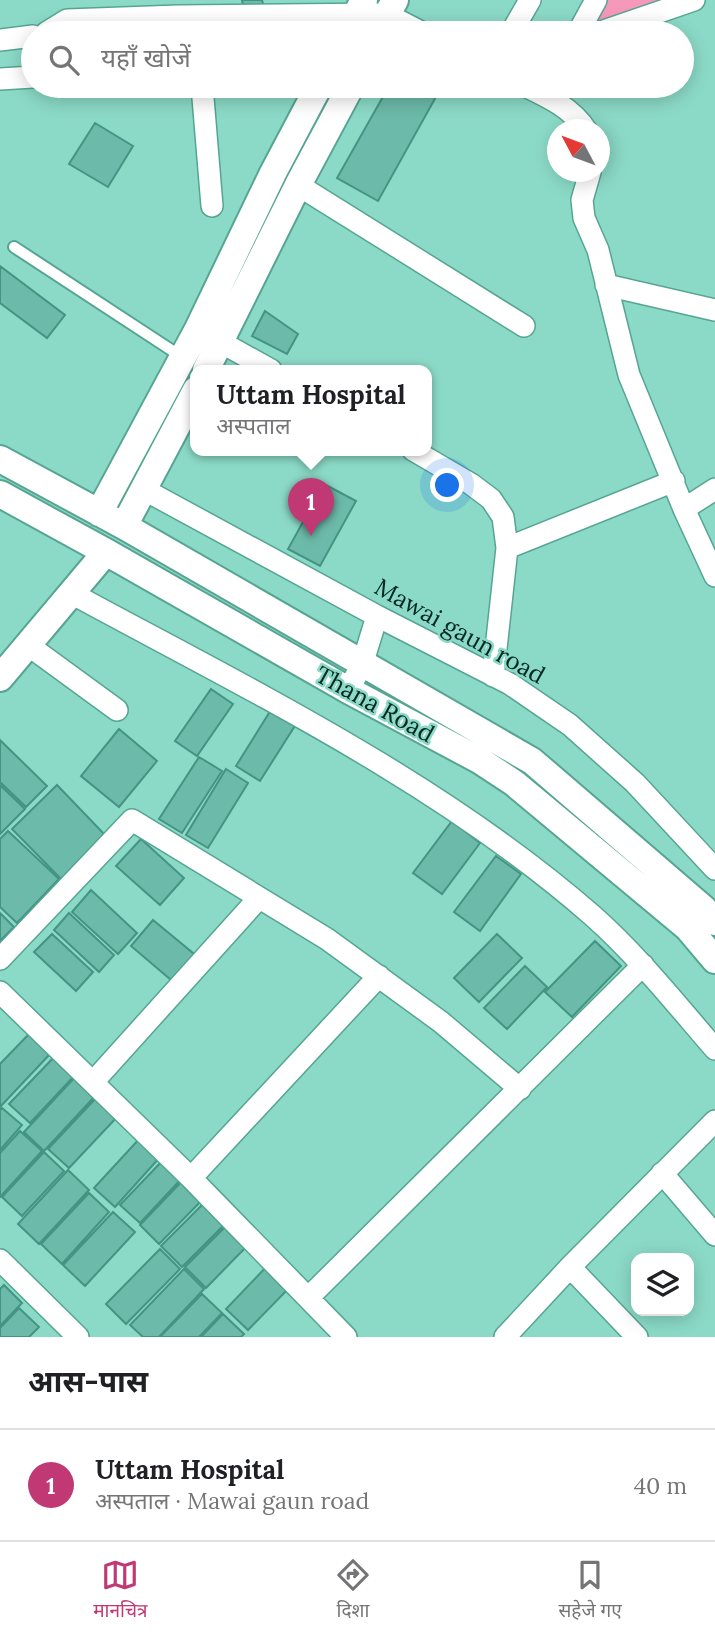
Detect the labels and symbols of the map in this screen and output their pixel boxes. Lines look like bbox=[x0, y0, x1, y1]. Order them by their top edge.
north arrow bbox=[547, 119, 610, 182]
your location bbox=[430, 468, 464, 502]
pin: 1 bbox=[288, 478, 334, 536]
street label: Mawai gaun road bbox=[369, 571, 551, 691]
street label: Thana Road bbox=[310, 659, 440, 749]

